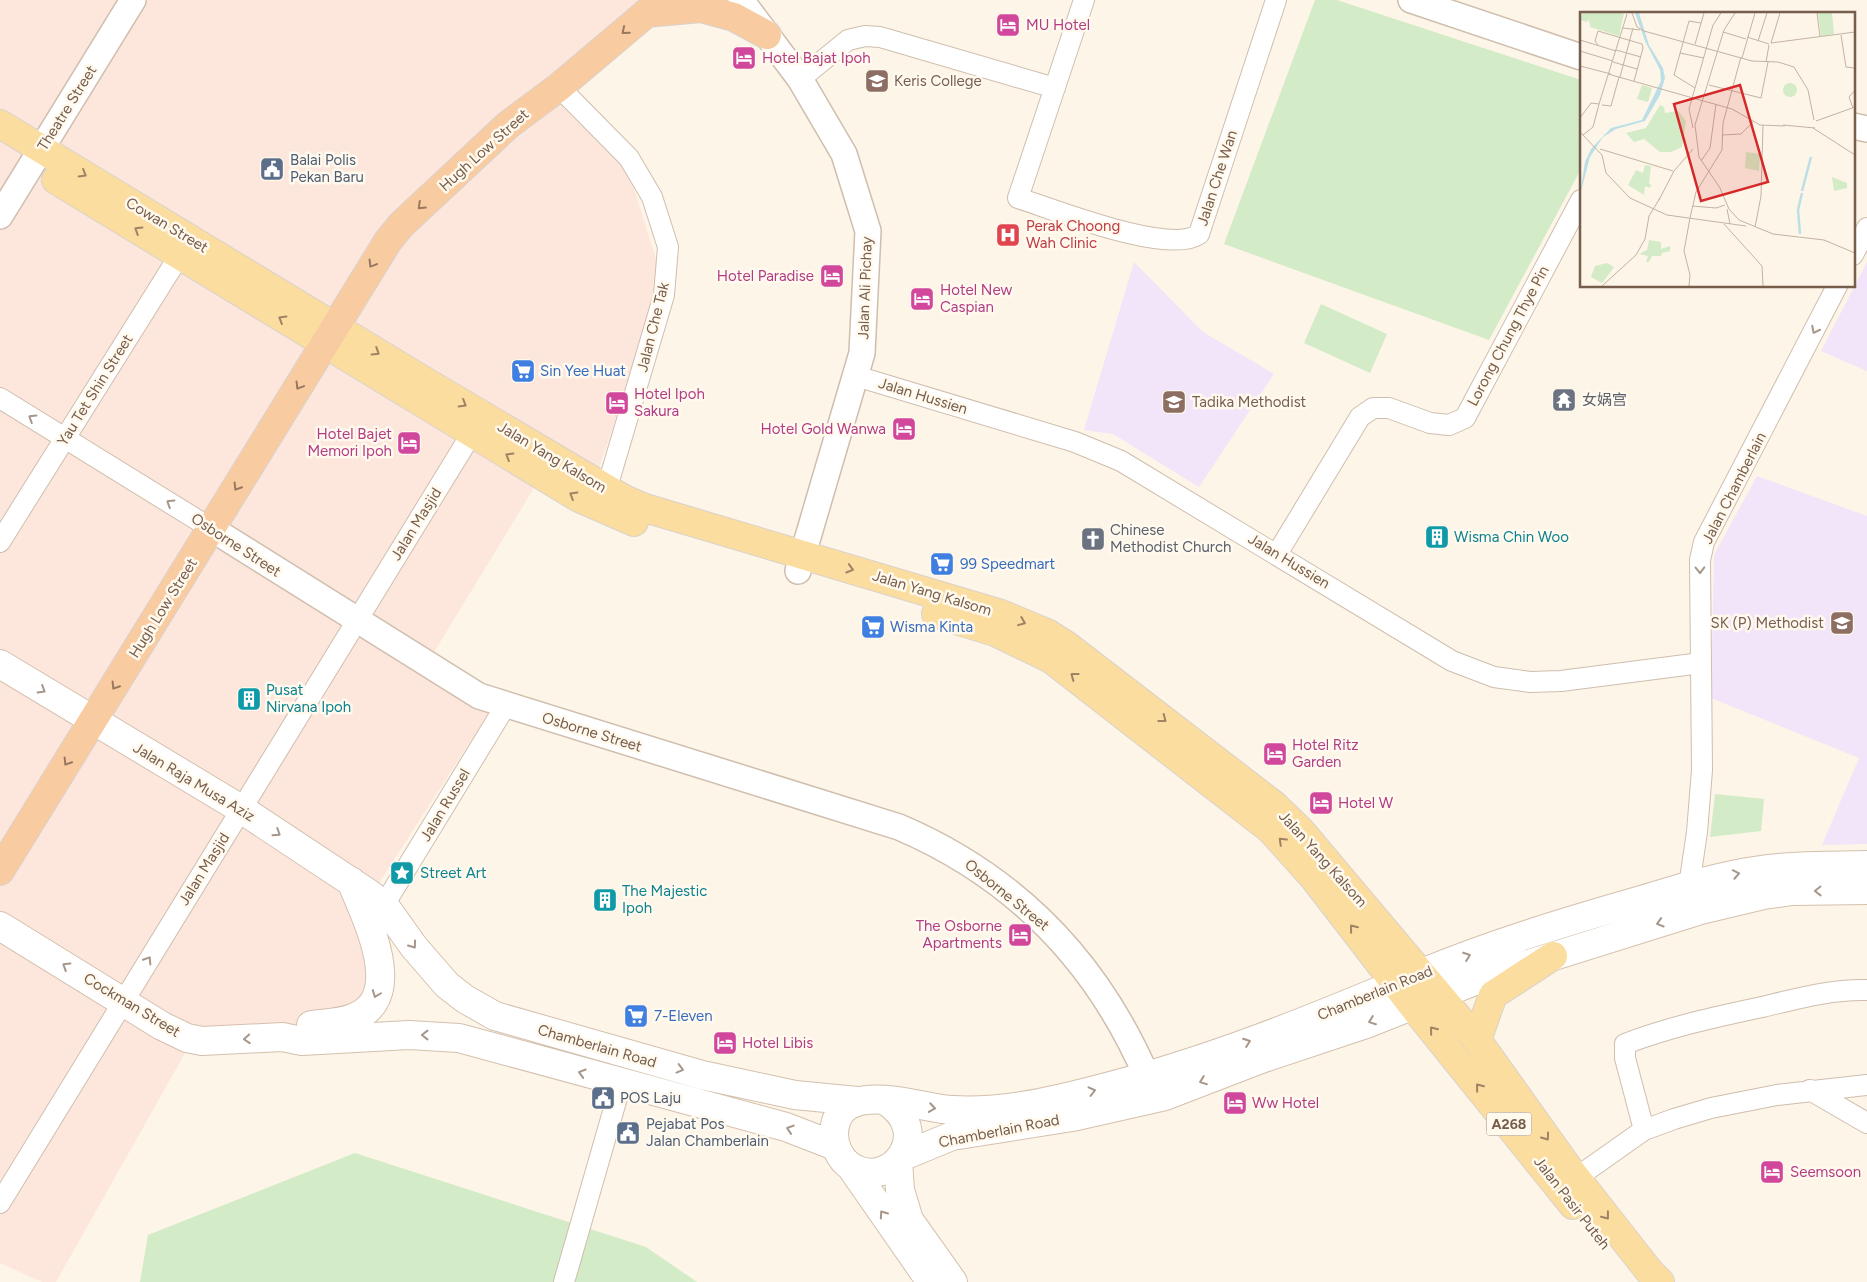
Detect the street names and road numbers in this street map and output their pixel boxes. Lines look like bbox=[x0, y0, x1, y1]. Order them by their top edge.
street label: Theatre Street bbox=[34, 62, 101, 154]
street label: Hugh Low Street bbox=[436, 105, 533, 195]
street label: Jalan Che Wan bbox=[1193, 128, 1241, 228]
street label: Cowan Street bbox=[123, 193, 212, 257]
street label: Jalan Ali Pichay bbox=[854, 236, 876, 340]
street label: Lorong Chung Thye Pin bbox=[1463, 263, 1553, 409]
street label: Jalan Che Tak bbox=[633, 280, 673, 374]
street label: Yau Tet Shin Street bbox=[53, 331, 137, 449]
street label: Jalan Hussien bbox=[876, 374, 970, 418]
street label: Jalan Yang Kalsom bbox=[494, 417, 610, 497]
street label: Jalan Chamberlain bbox=[1698, 429, 1770, 547]
street label: Jalan Masjid bbox=[387, 484, 445, 564]
street label: Osborne Street bbox=[188, 509, 285, 581]
street label: Jalan Hussien bbox=[1245, 530, 1333, 592]
street label: Hugh Low Street bbox=[125, 554, 201, 661]
street label: Jalan Yang Kalsom bbox=[870, 566, 994, 620]
street label: Osborne Street bbox=[540, 708, 644, 756]
street label: Jalan Raja Musa Aziz bbox=[130, 739, 258, 825]
street label: Jalan Russel bbox=[416, 765, 474, 845]
street label: Jalan Yang Kalsom bbox=[1275, 807, 1371, 911]
street label: Jalan Masjid bbox=[175, 829, 233, 909]
street label: Osborne Street bbox=[961, 855, 1053, 935]
street label: Chamberlain Road bbox=[1315, 962, 1435, 1024]
street label: Cockman Street bbox=[80, 969, 184, 1041]
street label: Chamberlain Road bbox=[536, 1020, 658, 1072]
street label: Chamberlain Road bbox=[937, 1110, 1061, 1152]
road number: A268 bbox=[1486, 1112, 1532, 1136]
street label: Jalan Pasir Puteh bbox=[1530, 1153, 1614, 1253]

